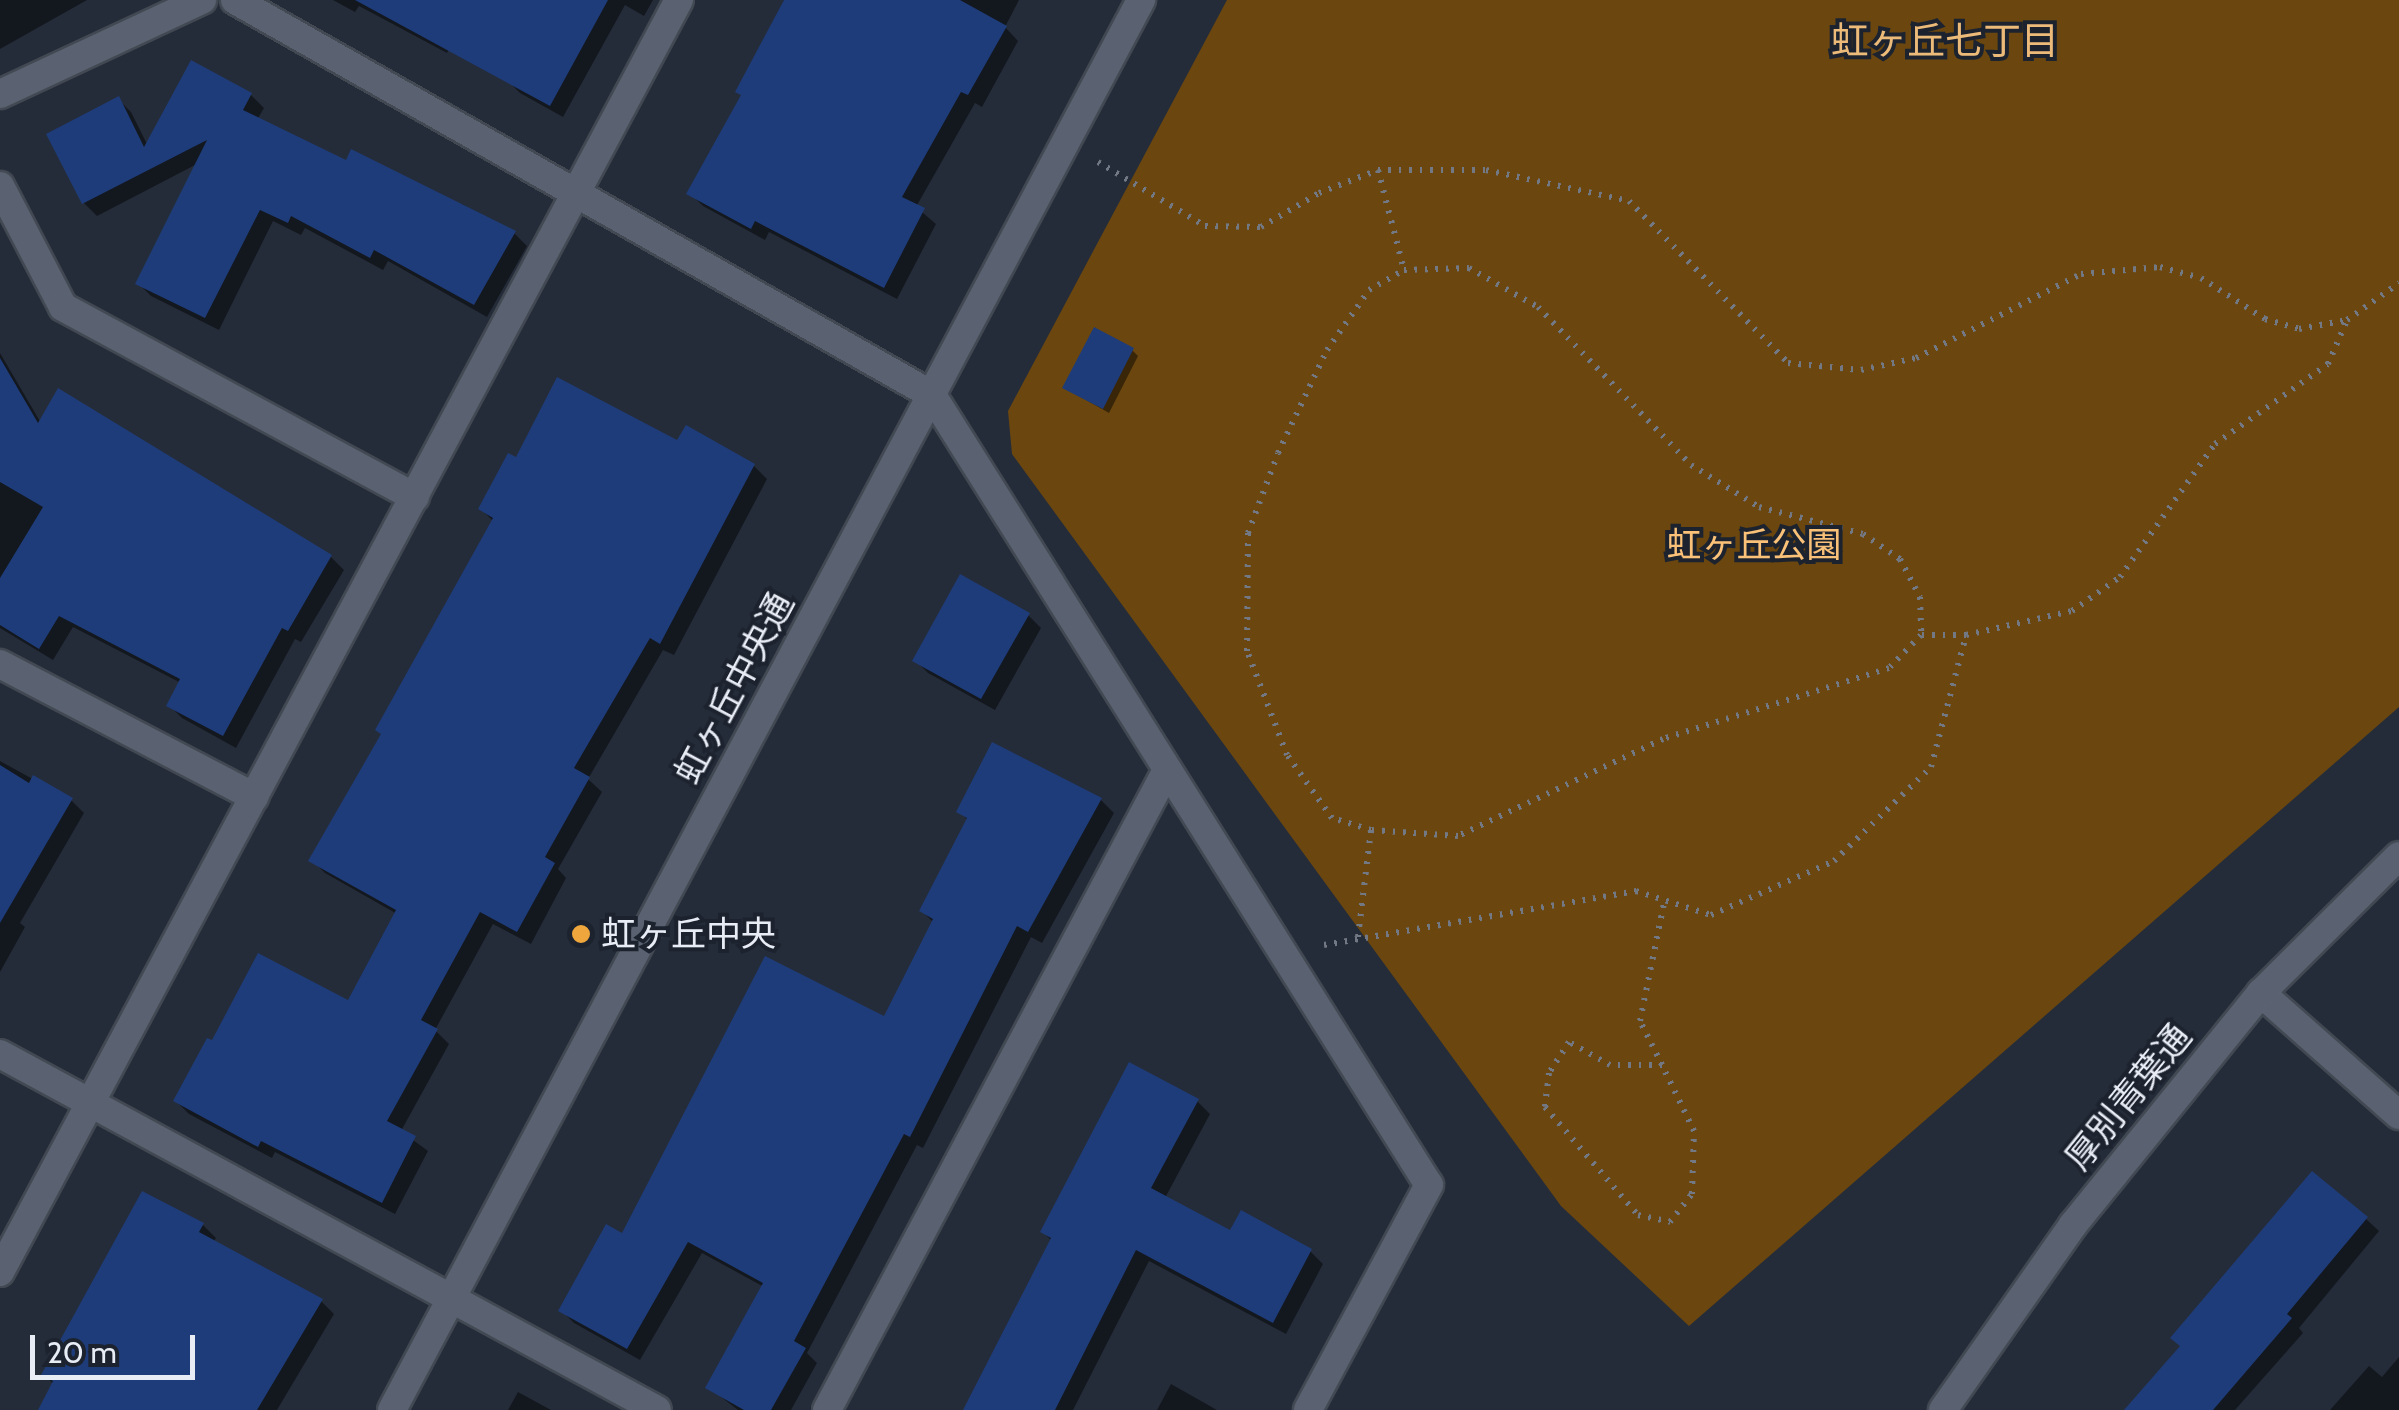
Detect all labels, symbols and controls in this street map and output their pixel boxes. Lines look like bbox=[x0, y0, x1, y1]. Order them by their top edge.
district label: 虹ヶ丘七丁目 bbox=[1831, 18, 2059, 64]
park label: 虹ヶ丘公園 bbox=[1667, 524, 1841, 566]
street label: 虹ヶ丘中央通 bbox=[666, 585, 802, 791]
place label: 虹ヶ丘中央 bbox=[601, 913, 776, 955]
marker: 虹ヶ丘中央 bbox=[570, 923, 592, 945]
street label: 厚別青葉通 bbox=[2057, 1016, 2199, 1178]
scale bar bbox=[35, 1315, 200, 1377]
text: 20 m bbox=[47, 1334, 117, 1371]

